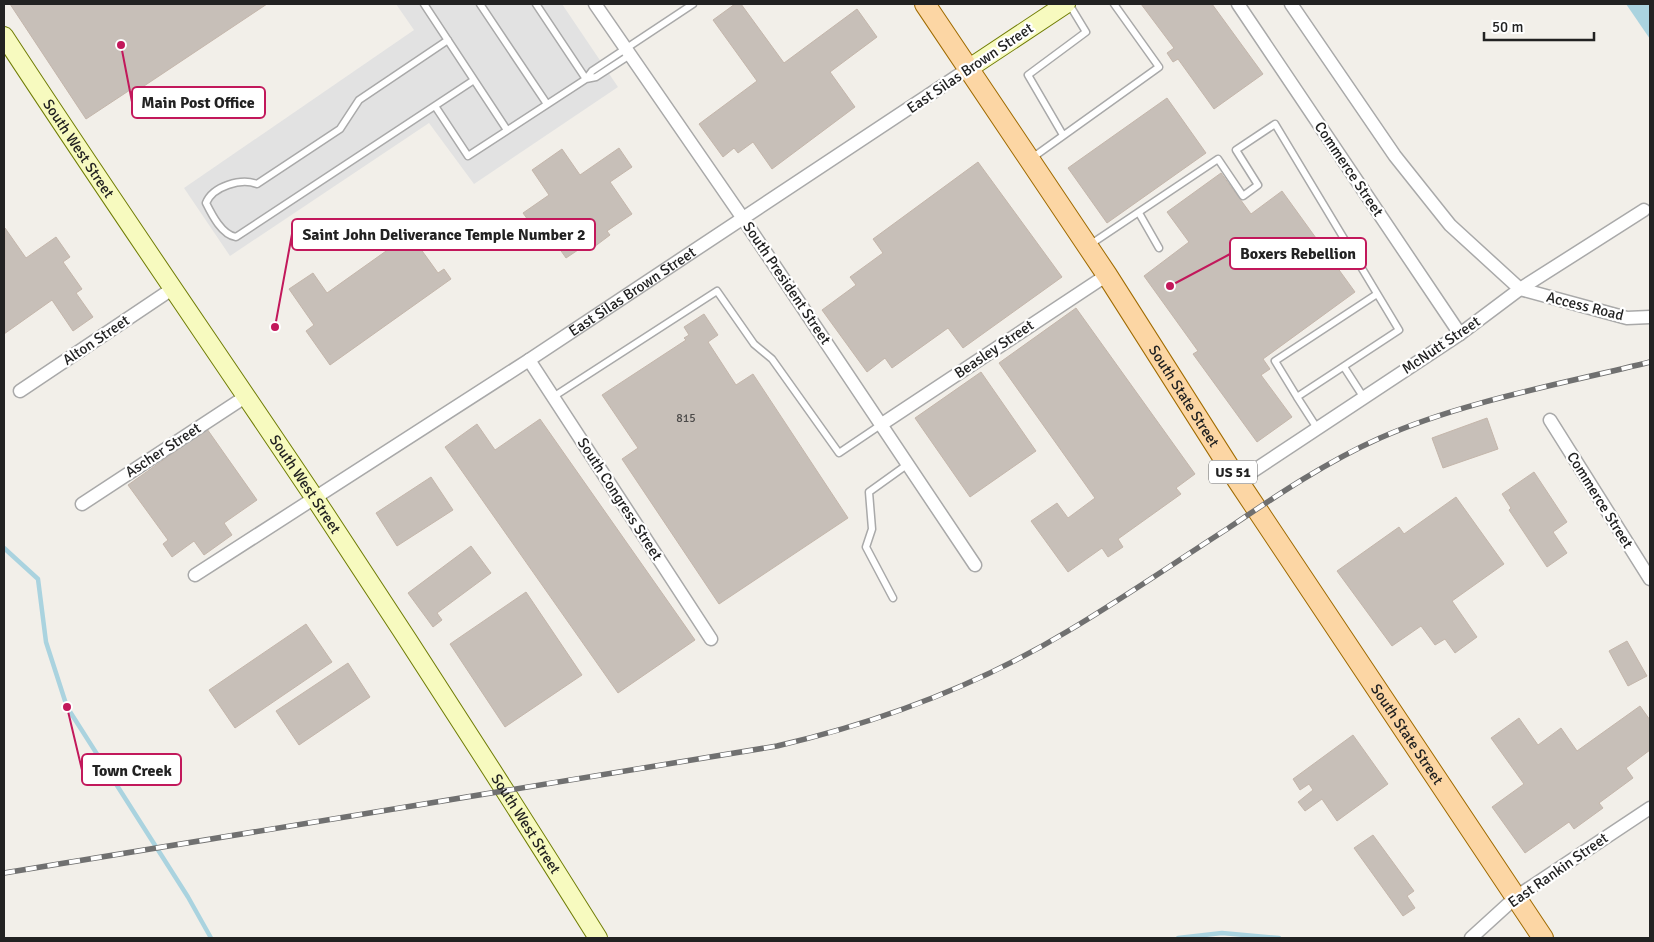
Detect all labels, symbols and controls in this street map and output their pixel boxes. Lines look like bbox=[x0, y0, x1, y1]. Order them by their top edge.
scale bar bbox=[1484, 10, 1594, 42]
text: 50 m bbox=[1492, 18, 1523, 36]
street label: East Silas Brown Street bbox=[903, 19, 1037, 117]
callout: Main Post Office bbox=[132, 87, 265, 118]
text: Main Post Office bbox=[141, 93, 255, 113]
street label: South West Street bbox=[39, 96, 118, 201]
street label: Commerce Street bbox=[1311, 118, 1387, 220]
street label: South President Street bbox=[739, 218, 835, 348]
callout: Saint John Deliverance Temple Number 2 bbox=[292, 219, 595, 250]
text: Saint John Deliverance Temple Number 2 bbox=[302, 225, 586, 245]
callout: Boxers Rebellion bbox=[1230, 238, 1366, 269]
street label: East Silas Brown Street bbox=[565, 243, 699, 340]
text: Boxers Rebellion bbox=[1240, 244, 1356, 264]
street label: Access Road bbox=[1544, 288, 1626, 324]
street label: Alton Street bbox=[59, 311, 133, 369]
street label: McNutt Street bbox=[1398, 312, 1484, 378]
street label: Beasley Street bbox=[951, 316, 1037, 382]
street label: South State Street bbox=[1145, 342, 1223, 450]
house number: 815 bbox=[676, 411, 696, 426]
street label: Ascher Street bbox=[122, 419, 204, 481]
street label: South West Street bbox=[266, 431, 345, 537]
street label: South Congress Street bbox=[574, 434, 666, 564]
street label: Commerce Street bbox=[1563, 448, 1637, 552]
road number: US 51 bbox=[1209, 461, 1257, 484]
street label: South State Street bbox=[1367, 680, 1447, 788]
callout: Town Creek bbox=[82, 754, 181, 785]
text: Town Creek bbox=[92, 761, 172, 781]
street label: South West Street bbox=[487, 770, 564, 877]
street label: East Rankin Street bbox=[1505, 829, 1611, 911]

